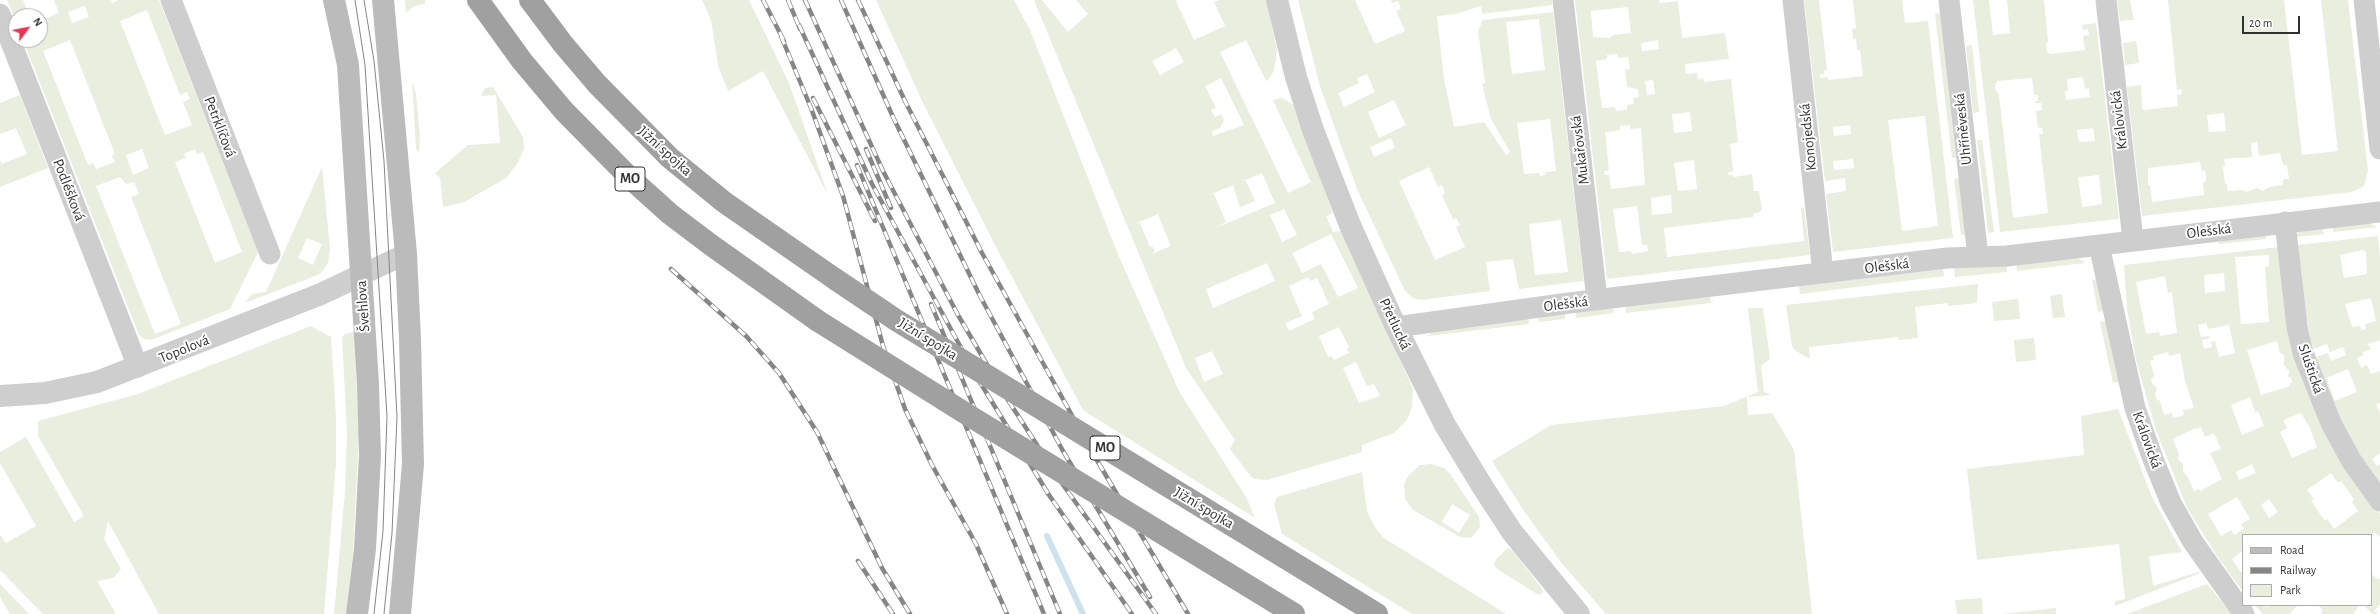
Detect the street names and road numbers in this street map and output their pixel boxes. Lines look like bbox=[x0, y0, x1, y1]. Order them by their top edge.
street label: Královická bbox=[2106, 89, 2132, 151]
street label: Uhříněveská bbox=[1950, 92, 1976, 166]
street label: Petrklíčová bbox=[200, 94, 240, 160]
street label: Konojedská bbox=[1796, 102, 1820, 172]
street label: Mukařovská bbox=[1567, 114, 1593, 186]
street label: Jižní spojka bbox=[634, 122, 696, 180]
street label: Podléšková bbox=[49, 156, 89, 224]
road number: MO bbox=[615, 167, 645, 191]
street label: Olešská bbox=[2186, 219, 2232, 243]
street label: Olešská bbox=[1864, 254, 1910, 278]
street label: Švehlova bbox=[352, 280, 374, 332]
street label: Olešská bbox=[1543, 292, 1589, 316]
street label: Přetlucká bbox=[1375, 295, 1415, 353]
street label: Jižní spojka bbox=[895, 314, 961, 364]
street label: Topolová bbox=[156, 331, 212, 367]
street label: Sluštická bbox=[2294, 342, 2328, 396]
street label: Královická bbox=[2128, 409, 2166, 471]
road number: MO bbox=[1090, 436, 1120, 460]
street label: Jižní spojka bbox=[1171, 483, 1237, 533]

